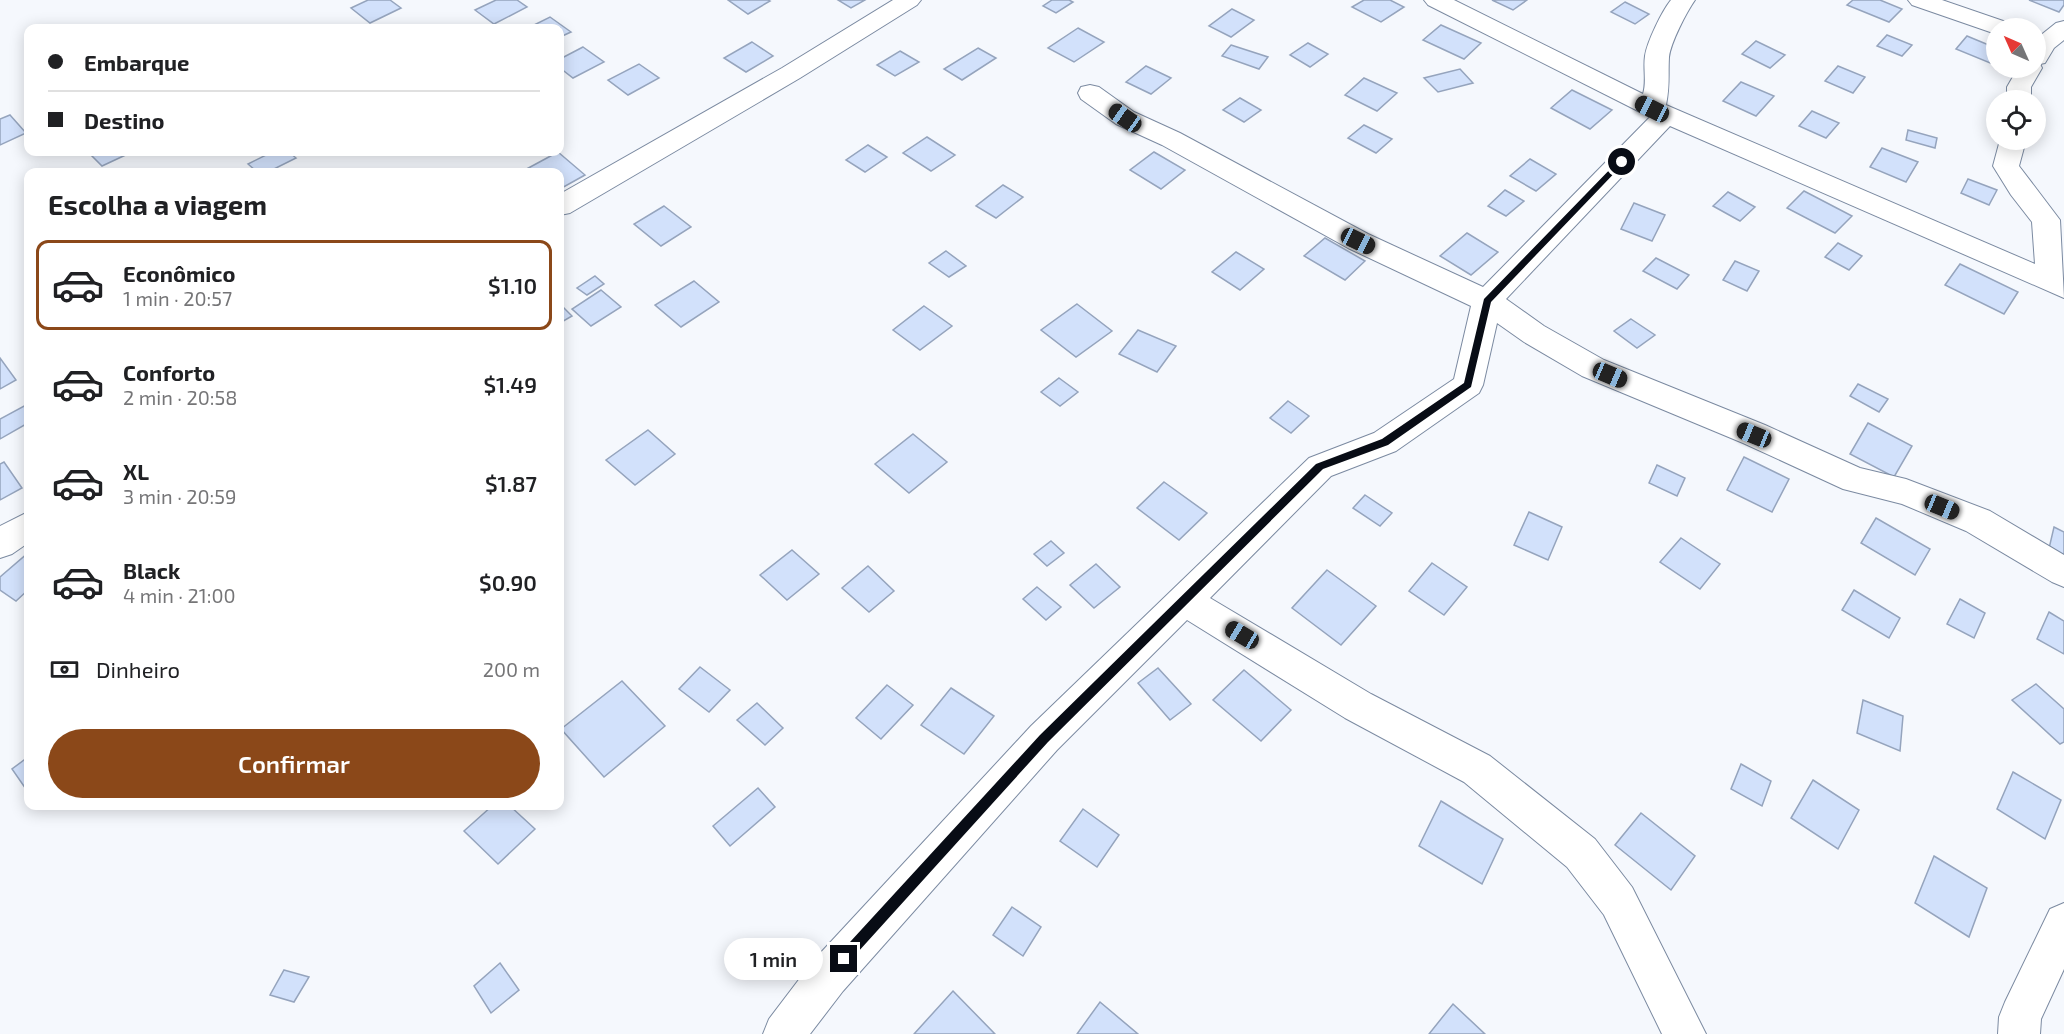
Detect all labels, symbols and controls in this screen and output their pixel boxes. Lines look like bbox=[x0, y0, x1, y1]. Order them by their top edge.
north arrow bbox=[1986, 18, 2046, 78]
map controls bbox=[1986, 18, 2046, 150]
text: Embarque bbox=[84, 49, 189, 75]
button: locate bbox=[1986, 90, 2046, 150]
car bbox=[1632, 93, 1672, 125]
car bbox=[1105, 100, 1145, 136]
text: Destino bbox=[84, 107, 164, 133]
route start bbox=[1608, 148, 1635, 175]
text: Escolha a viagem bbox=[48, 188, 267, 220]
car bbox=[1338, 225, 1378, 257]
icon: car bbox=[51, 258, 105, 312]
text: Econômico bbox=[123, 260, 235, 286]
text: $1.10 bbox=[488, 272, 537, 298]
text: 1 min · 20:57 bbox=[123, 286, 232, 310]
icon: car bbox=[51, 357, 105, 411]
text: Conforto bbox=[123, 359, 215, 385]
car bbox=[1590, 360, 1630, 390]
text: $1.49 bbox=[483, 371, 537, 397]
text: 2 min · 20:58 bbox=[123, 385, 237, 409]
car bbox=[1734, 420, 1774, 450]
icon: car bbox=[51, 456, 105, 510]
text: XL bbox=[123, 458, 149, 484]
text: $1.87 bbox=[485, 470, 537, 496]
text: 3 min · 20:59 bbox=[123, 484, 237, 508]
car bbox=[1922, 492, 1962, 522]
icon: car bbox=[51, 555, 105, 609]
text: Black bbox=[123, 557, 180, 583]
text: $0.90 bbox=[479, 569, 537, 595]
text: 4 min · 21:00 bbox=[123, 583, 236, 607]
car bbox=[1222, 618, 1262, 652]
icon: cash bbox=[48, 653, 81, 686]
text: Dinheiro bbox=[96, 656, 180, 682]
text: 200 m bbox=[483, 657, 540, 681]
button: Confirmar bbox=[48, 729, 540, 798]
callout: 1 min bbox=[724, 938, 823, 980]
route end bbox=[830, 945, 857, 972]
text: 1 min bbox=[750, 947, 797, 971]

